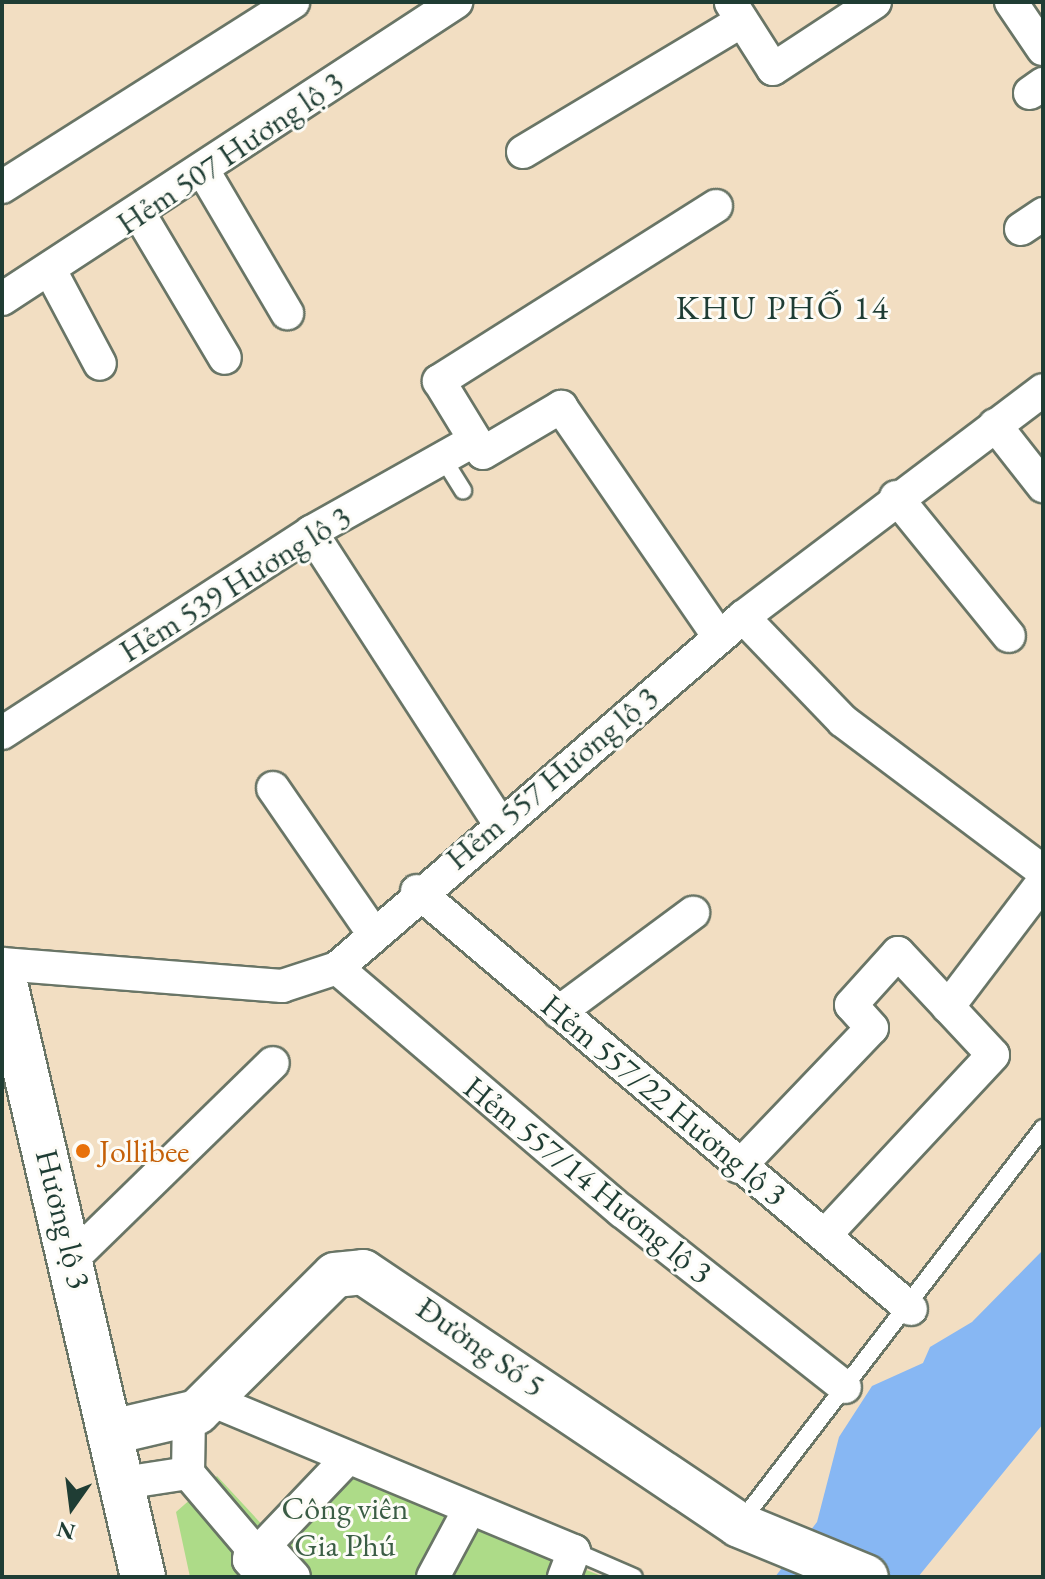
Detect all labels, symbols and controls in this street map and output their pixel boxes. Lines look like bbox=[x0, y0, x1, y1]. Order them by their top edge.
street label: Hẻm 507 Hương lộ 3 bbox=[110, 63, 350, 243]
district label: KHU PHỐ 14 bbox=[676, 288, 890, 328]
street label: Hẻm 539 Hương lộ 3 bbox=[113, 498, 357, 670]
street label: Hẻm 557 Hương lộ 3 bbox=[438, 678, 666, 878]
street label: Hẻm 557/22 Hương lộ 3 bbox=[534, 986, 794, 1214]
street label: Hẻm 557/14 Hương lộ 3 bbox=[456, 1068, 720, 1292]
place label: Jollibee bbox=[99, 1132, 190, 1170]
marker: Jollibee bbox=[74, 1142, 92, 1160]
street label: Hương lộ 3 bbox=[27, 1145, 99, 1293]
street label: Đường Số 5 bbox=[409, 1289, 553, 1405]
north arrow bbox=[32, 1467, 112, 1547]
park label: Công viên Gia Phú bbox=[281, 1490, 409, 1565]
text: N bbox=[54, 1515, 78, 1547]

